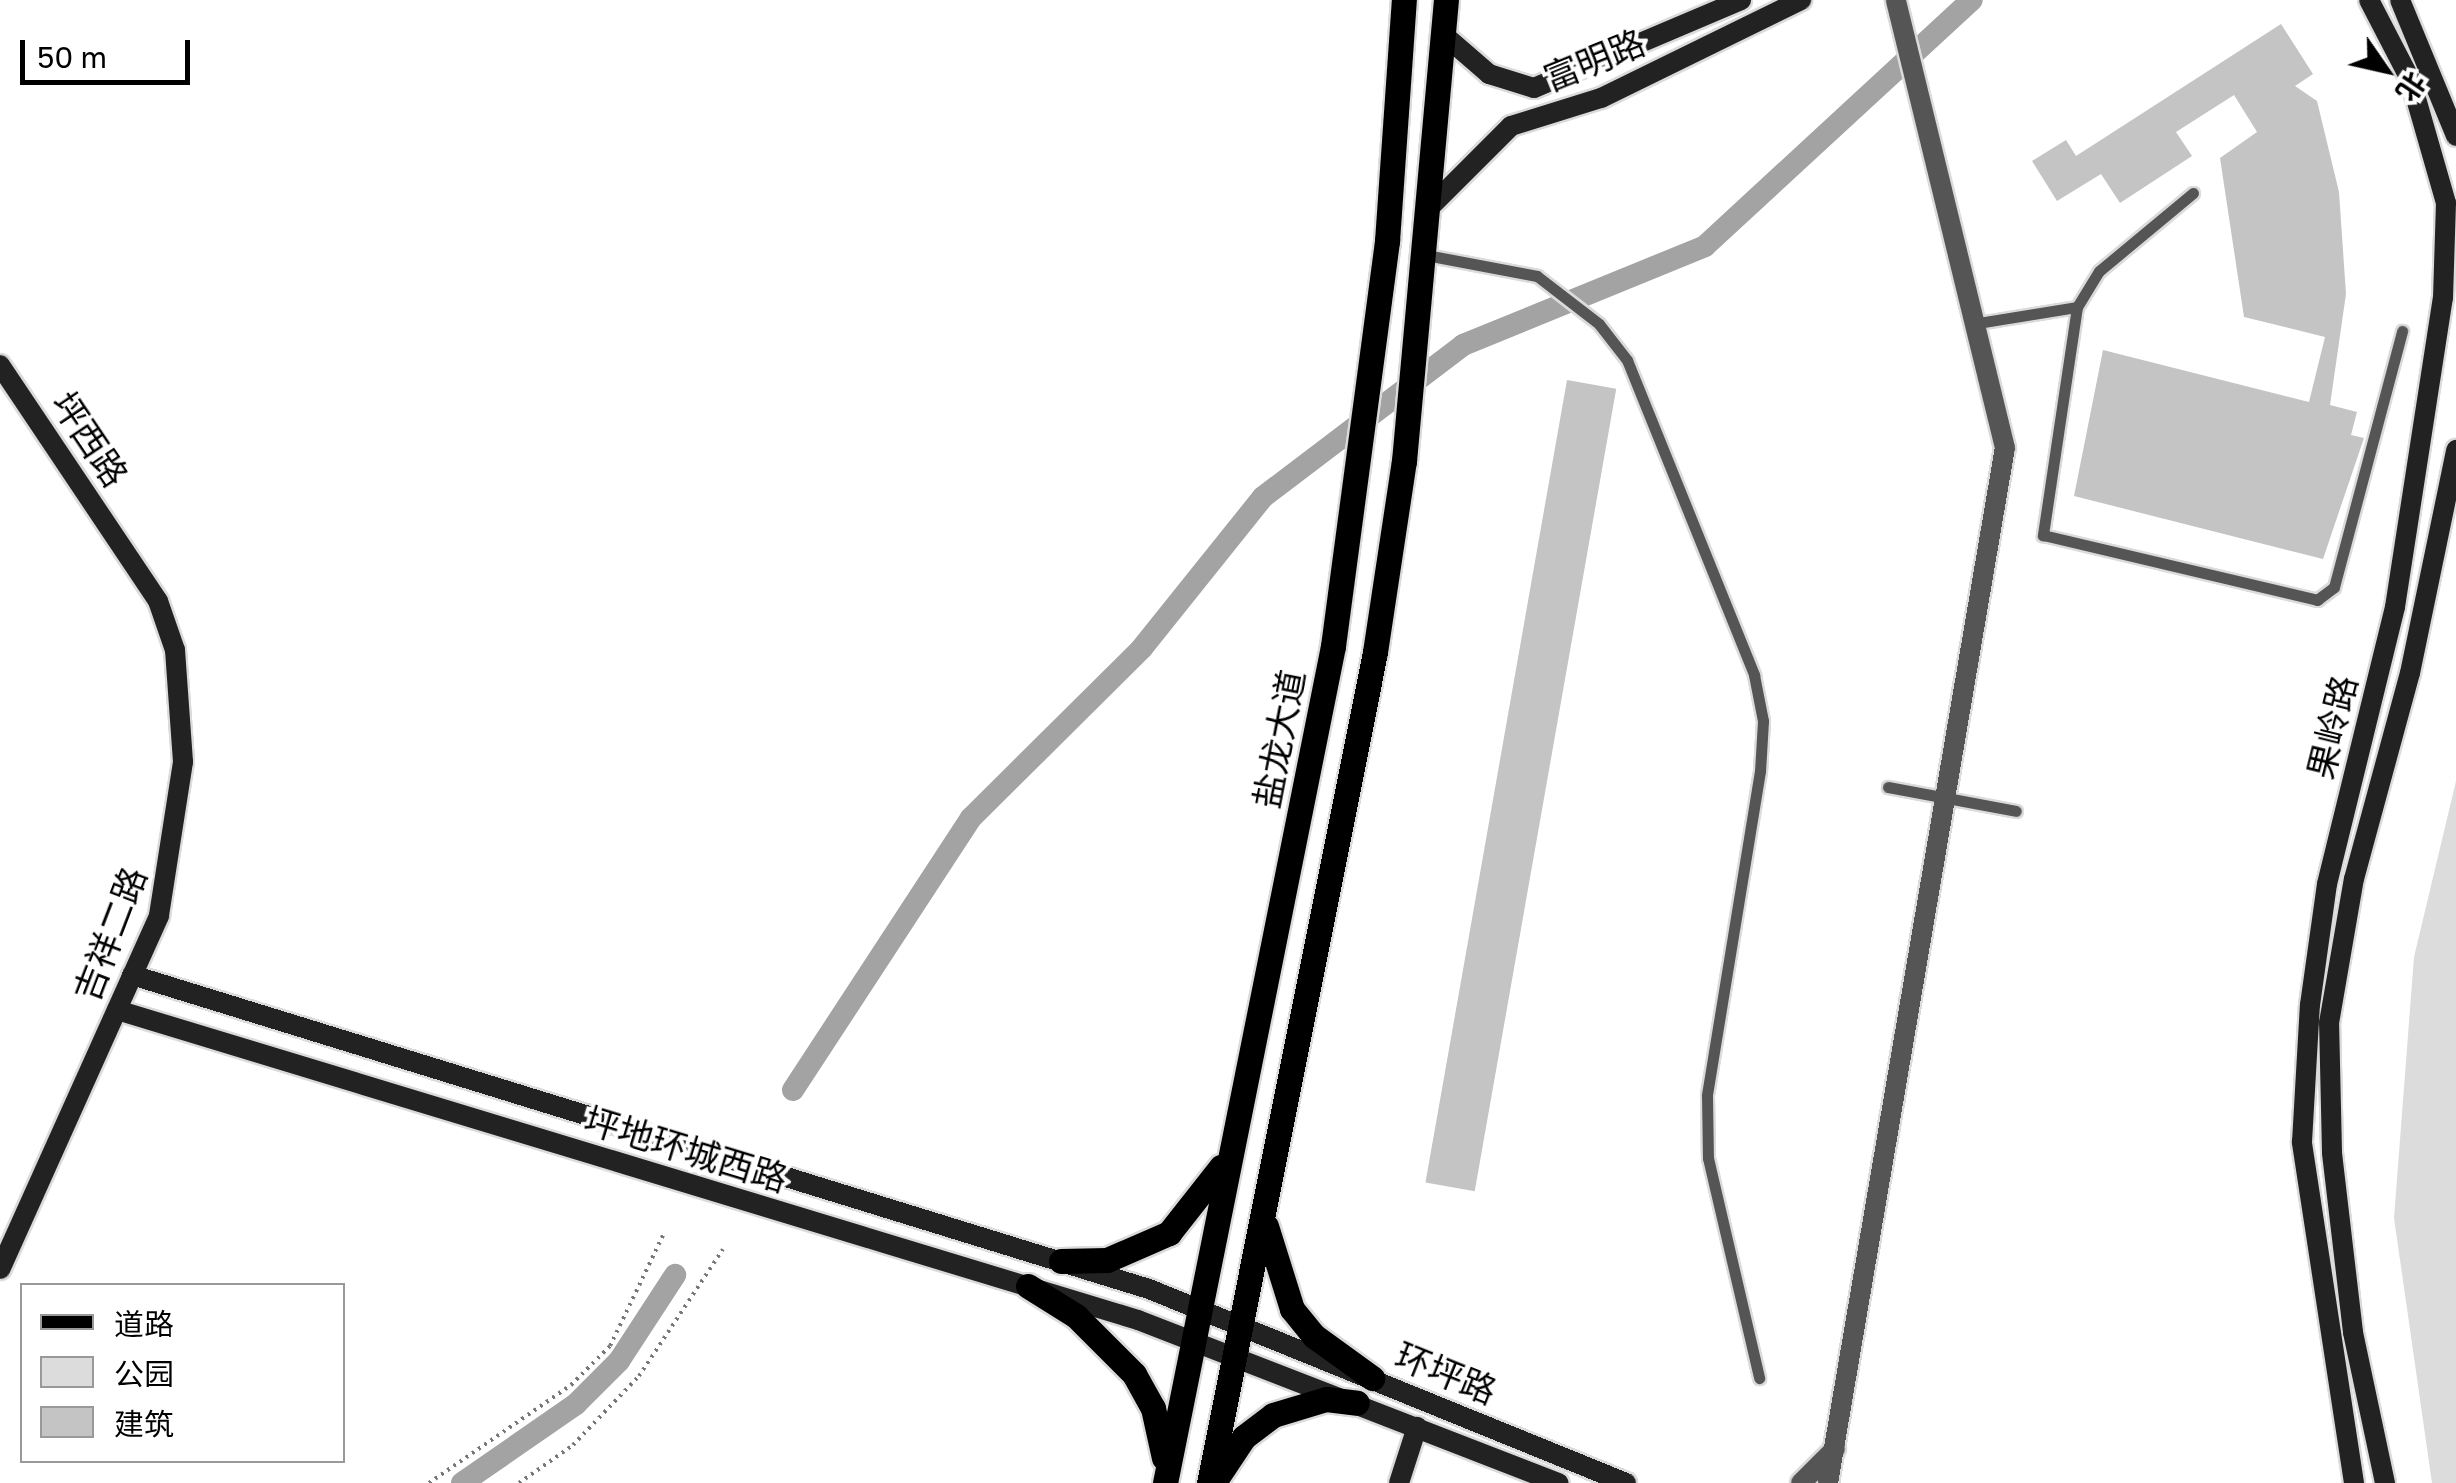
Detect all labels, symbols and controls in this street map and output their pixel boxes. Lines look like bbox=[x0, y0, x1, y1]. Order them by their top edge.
scale bar bbox=[25, 20, 195, 82]
north arrow bbox=[2336, 20, 2436, 120]
street label: 富明路 bbox=[1537, 21, 1651, 99]
text: 50 m bbox=[37, 39, 107, 75]
text: 北 bbox=[2390, 66, 2433, 108]
street label: 坪西路 bbox=[43, 384, 137, 494]
street label: 盐龙大道 bbox=[1245, 666, 1313, 812]
street label: 果岭路 bbox=[2299, 671, 2365, 783]
street label: 吉祥二路 bbox=[65, 861, 155, 1007]
street label: 坪地环城西路 bbox=[579, 1098, 793, 1200]
legend bbox=[20, 1283, 345, 1463]
text: 道路 bbox=[114, 1306, 174, 1342]
street label: 环坪路 bbox=[1389, 1334, 1503, 1412]
text: 公园 bbox=[114, 1356, 174, 1392]
text: 建筑 bbox=[114, 1406, 174, 1442]

